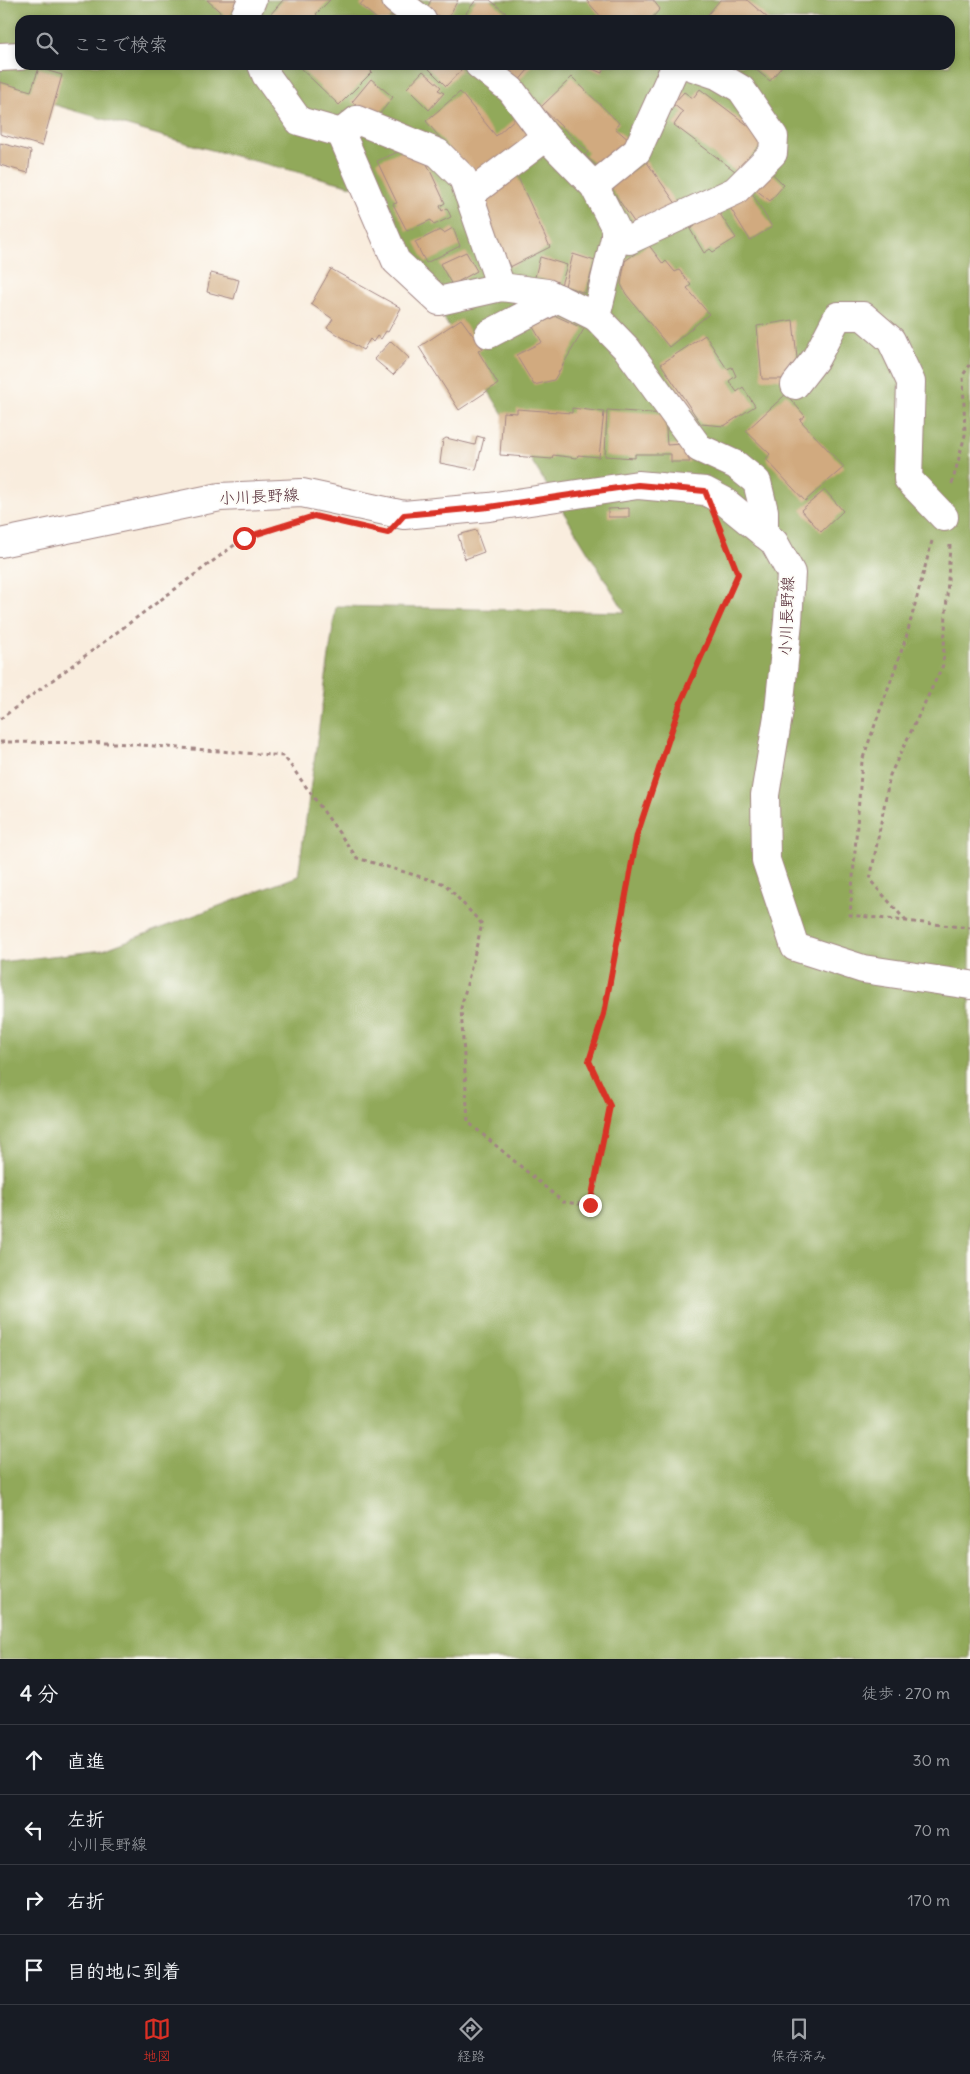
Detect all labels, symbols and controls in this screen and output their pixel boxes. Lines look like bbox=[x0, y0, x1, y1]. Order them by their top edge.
search box bbox=[15, 15, 955, 70]
icon: search bbox=[33, 29, 61, 57]
text: ここで検索 bbox=[73, 32, 168, 56]
street label: 小川長野線 bbox=[219, 484, 299, 508]
route start bbox=[233, 527, 256, 550]
street label: 小川長野線 bbox=[775, 576, 797, 656]
route end bbox=[579, 1194, 602, 1217]
text: 4 分 bbox=[20, 1680, 58, 1707]
text: 徒歩 · 270 m bbox=[862, 1683, 950, 1703]
icon: ahead bbox=[20, 1746, 48, 1774]
text: 直進 bbox=[67, 1749, 105, 1773]
text: 30 m bbox=[913, 1750, 950, 1770]
text: 左折 bbox=[67, 1807, 105, 1831]
icon: left bbox=[20, 1816, 48, 1844]
text: 70 m bbox=[914, 1820, 950, 1840]
text: 小川長野線 bbox=[67, 1834, 147, 1854]
icon: right bbox=[20, 1886, 48, 1914]
text: 右折 bbox=[67, 1889, 105, 1913]
text: 170 m bbox=[907, 1890, 950, 1910]
icon: arrive bbox=[20, 1956, 48, 1984]
text: 目的地に到着 bbox=[67, 1959, 181, 1983]
tab: 地図 bbox=[143, 2015, 171, 2065]
tab: 経路 bbox=[457, 2015, 485, 2065]
tab: 保存済み bbox=[771, 2015, 827, 2065]

